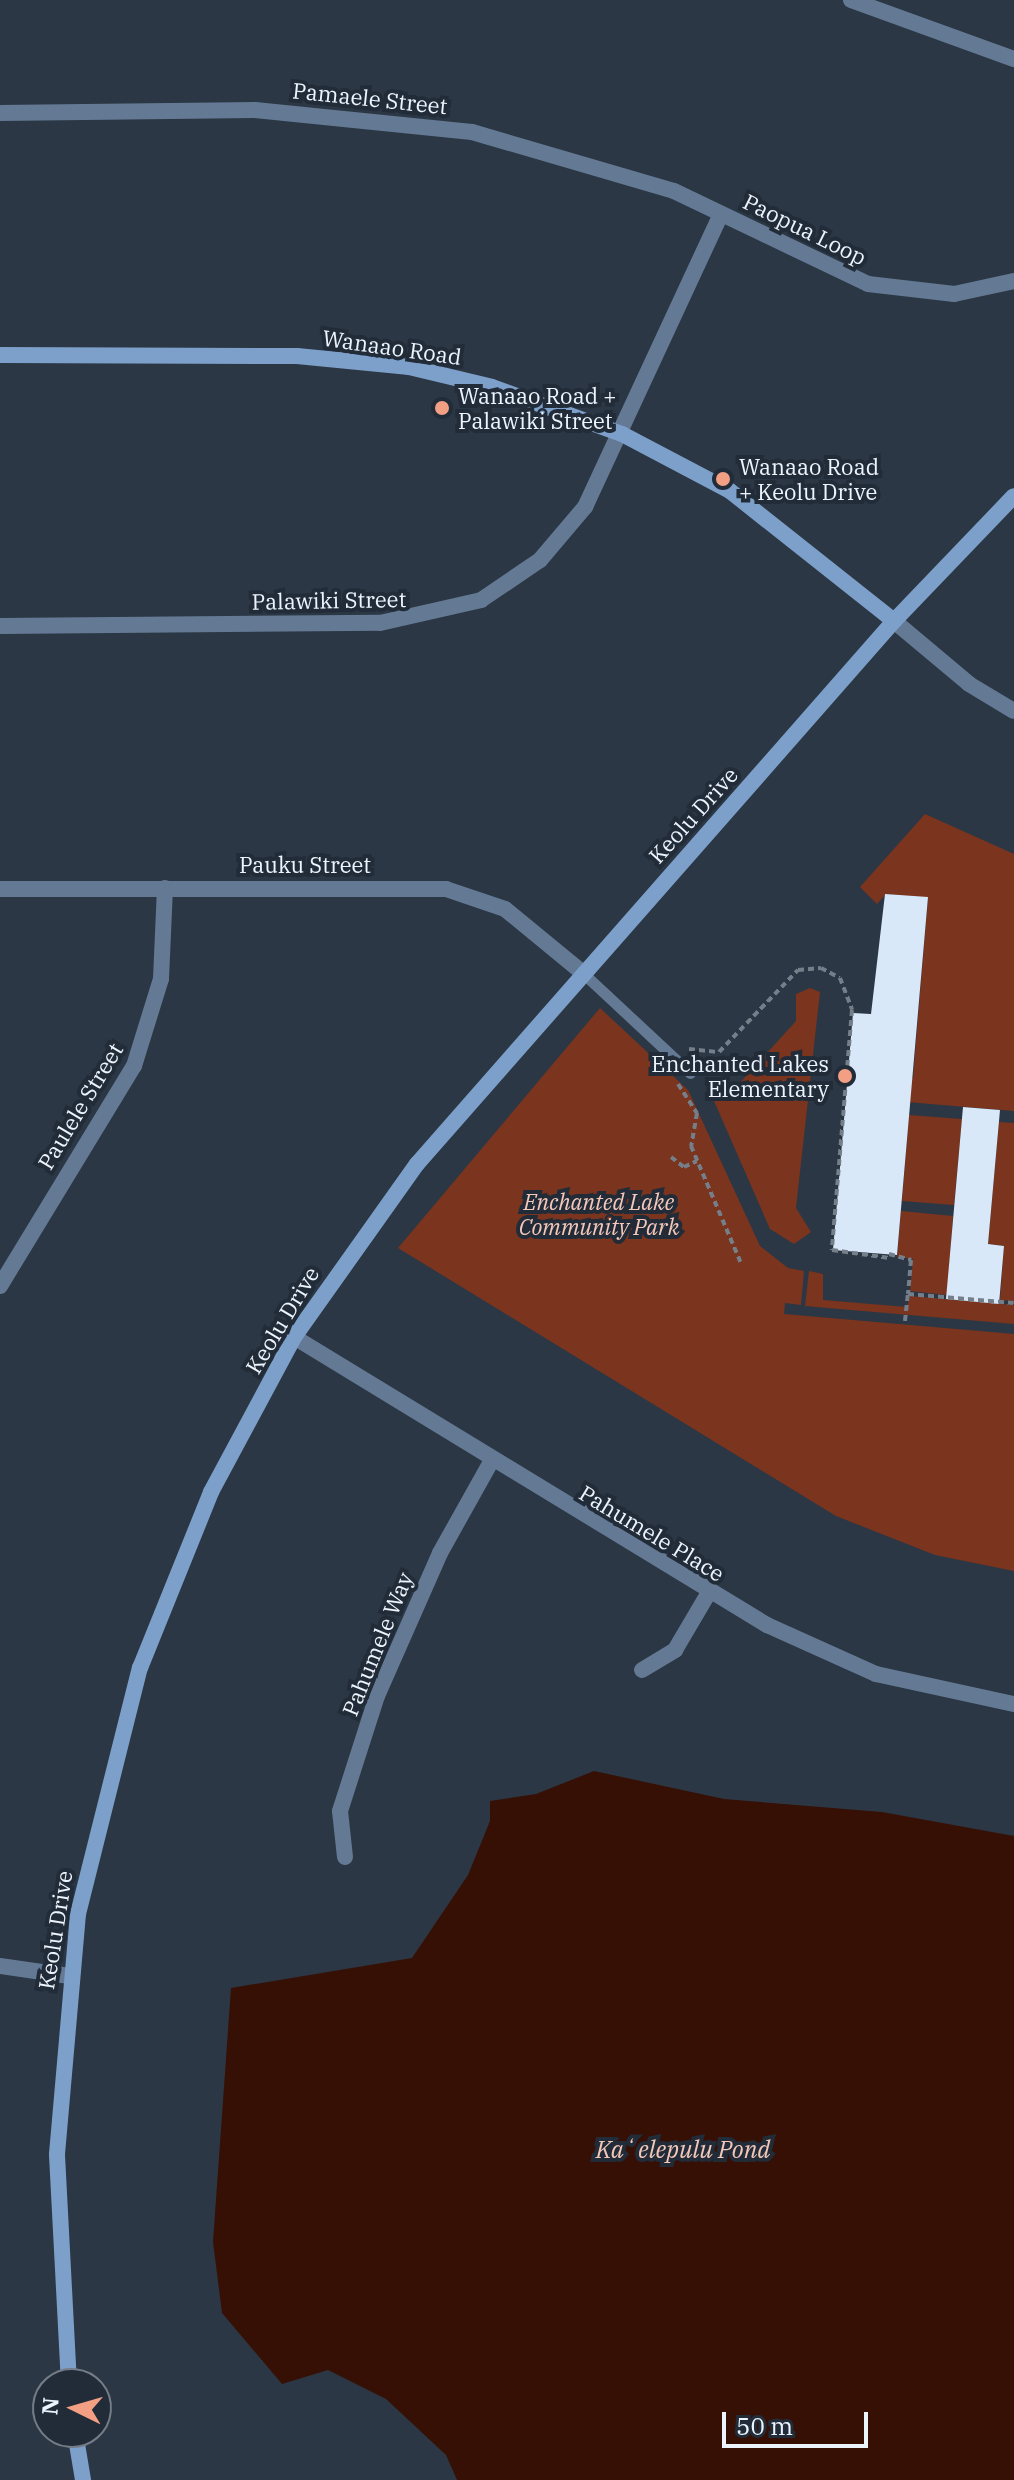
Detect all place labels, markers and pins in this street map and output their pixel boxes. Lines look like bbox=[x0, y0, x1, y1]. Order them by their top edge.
place label: Wanaao Road + Palawiki Street bbox=[458, 382, 616, 434]
marker: Wanaao Road + Palawiki Street bbox=[433, 399, 451, 417]
place label: Wanaao Road + Keolu Drive bbox=[739, 453, 879, 504]
marker: Wanaao Road + Keolu Drive bbox=[714, 470, 732, 488]
place label: Enchanted Lakes Elementary bbox=[651, 1050, 829, 1102]
marker: Enchanted Lakes Elementary bbox=[836, 1067, 854, 1085]

